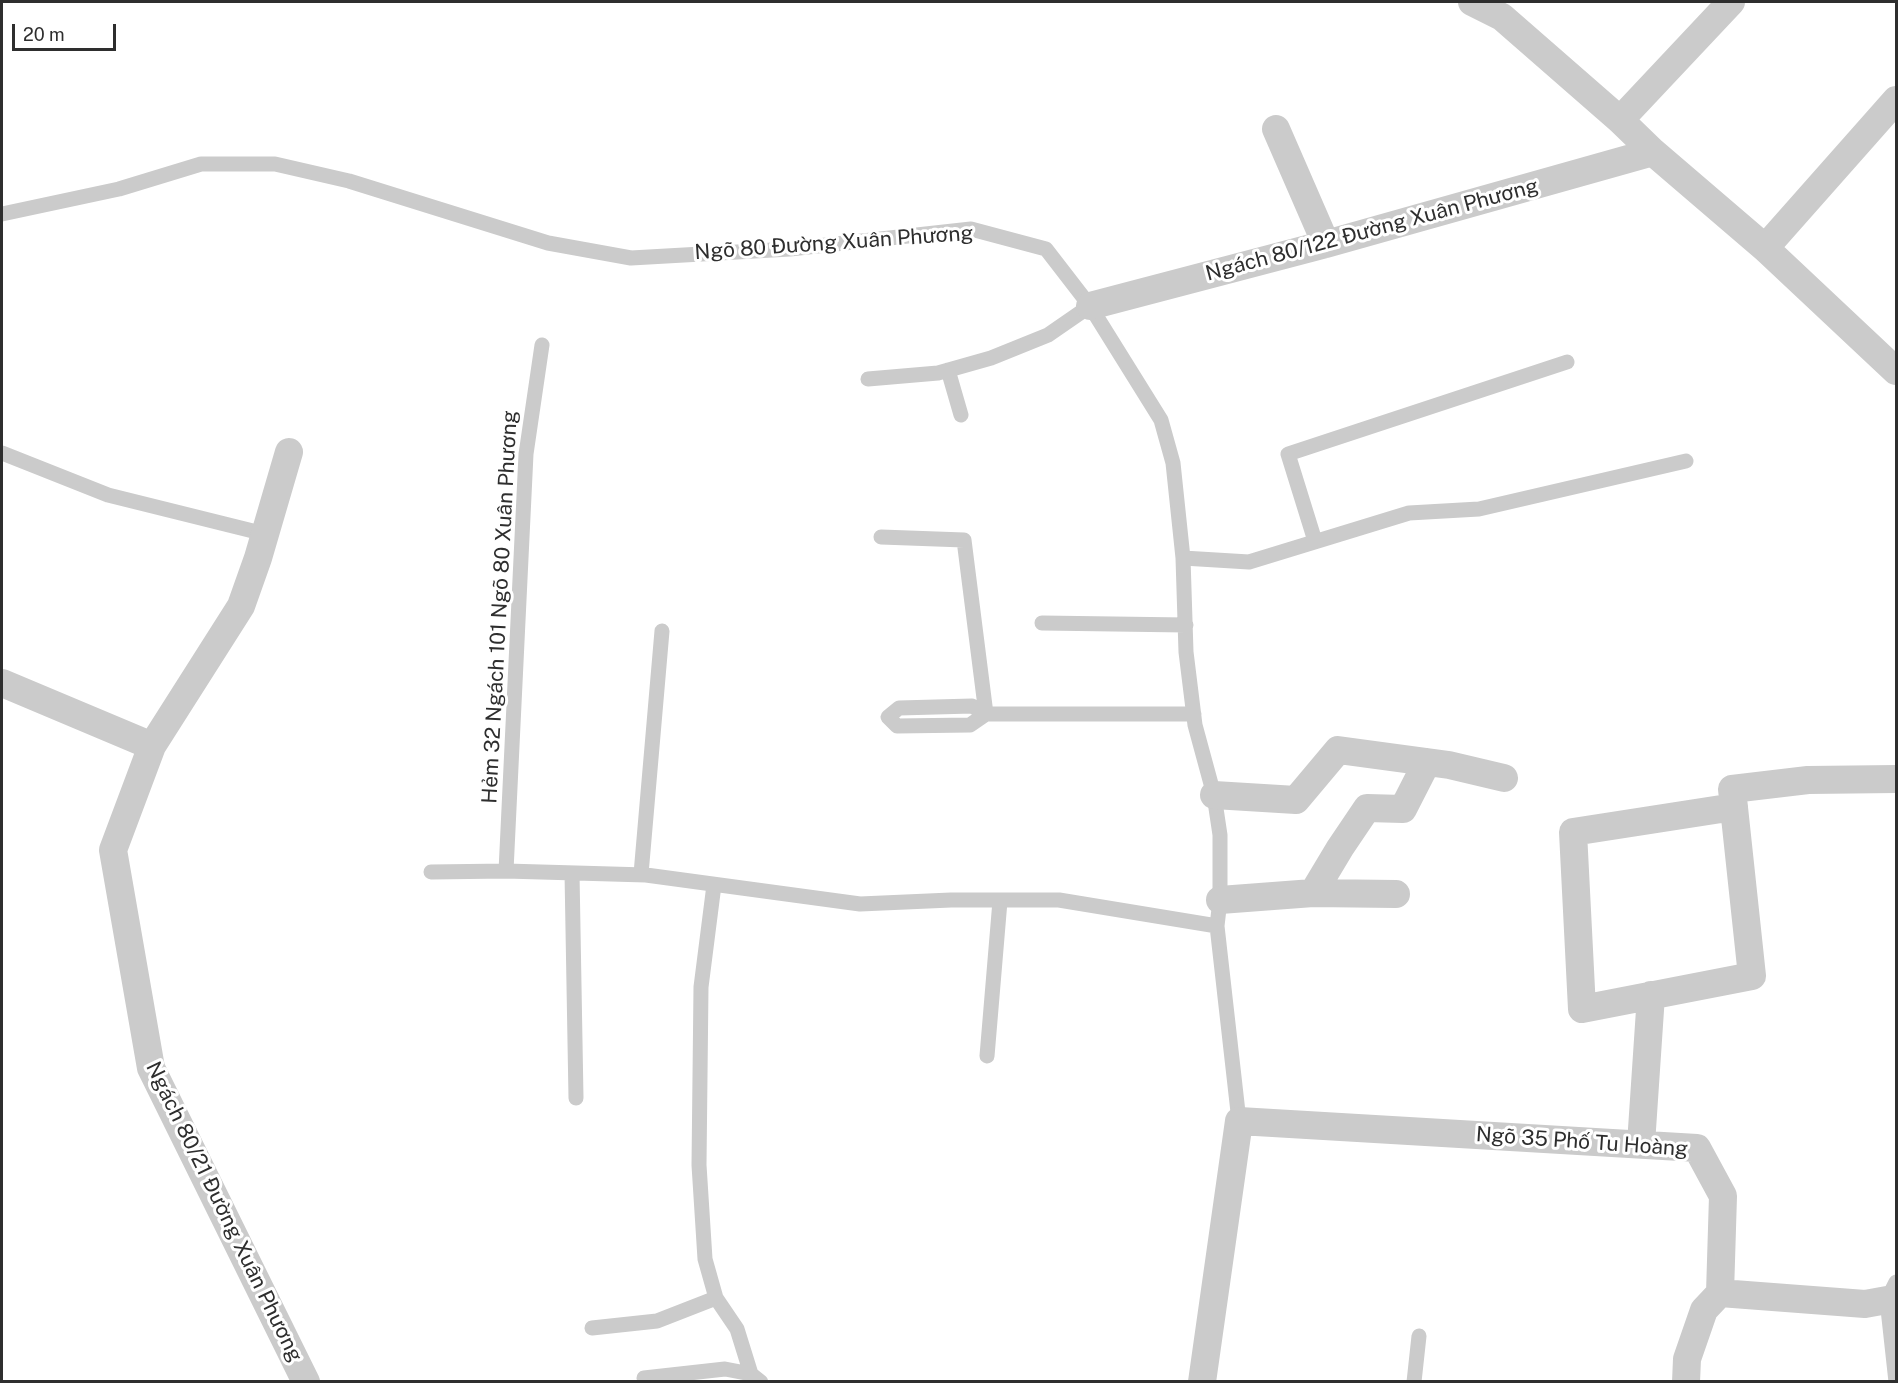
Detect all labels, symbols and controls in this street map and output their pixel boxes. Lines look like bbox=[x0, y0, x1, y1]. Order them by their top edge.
scale bar bbox=[15, 12, 118, 50]
text: 20 m bbox=[23, 24, 65, 45]
street label: Ngách 80/122 Đường Xuân Phương bbox=[1203, 173, 1541, 287]
street label: Ngõ 80 Đường Xuân Phương bbox=[694, 221, 974, 265]
street label: Hẻm 32 Ngách 101 Ngõ 80 Xuân Phương bbox=[477, 410, 523, 804]
street label: Ngách 80/21 Đường Xuân Phương bbox=[140, 1058, 308, 1366]
street label: Ngõ 35 Phố Tu Hoàng bbox=[1475, 1122, 1689, 1162]

